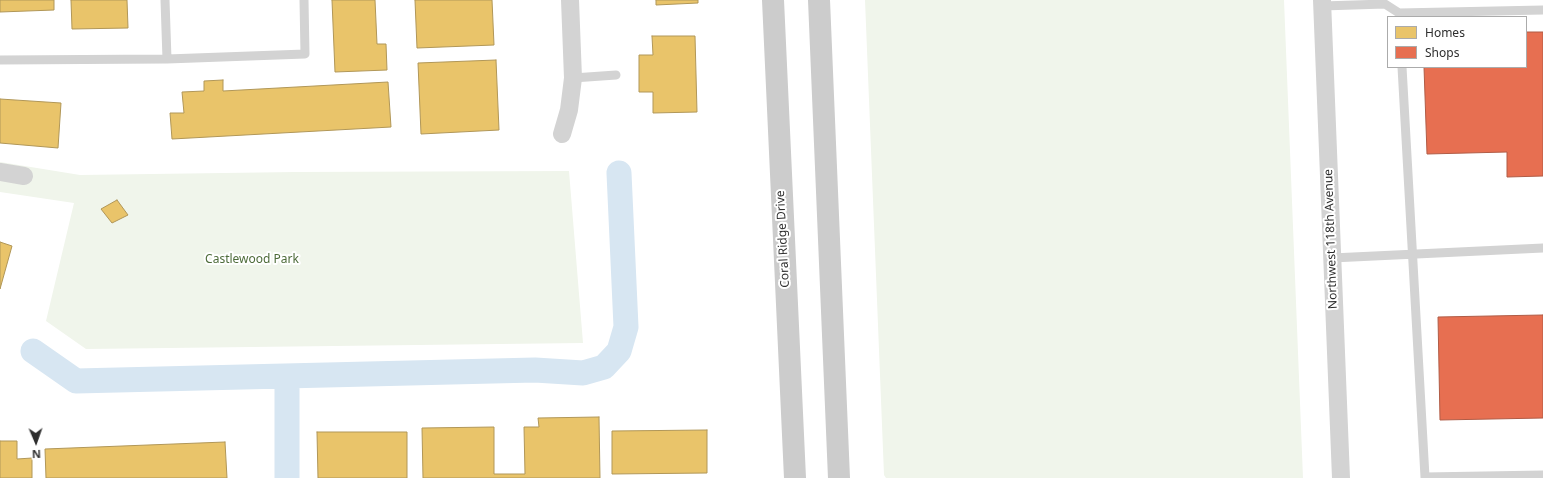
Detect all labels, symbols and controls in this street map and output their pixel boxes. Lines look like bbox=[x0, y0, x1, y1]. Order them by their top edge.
legend bbox=[1387, 16, 1527, 68]
text: Homes bbox=[1425, 24, 1465, 41]
text: Shops bbox=[1425, 44, 1459, 61]
street label: Northwest 118th Avenue bbox=[1321, 169, 1341, 309]
street label: Coral Ridge Drive bbox=[773, 190, 793, 288]
park label: Castlewood Park bbox=[205, 253, 299, 267]
north arrow bbox=[16, 422, 56, 462]
text: N bbox=[32, 447, 41, 462]

